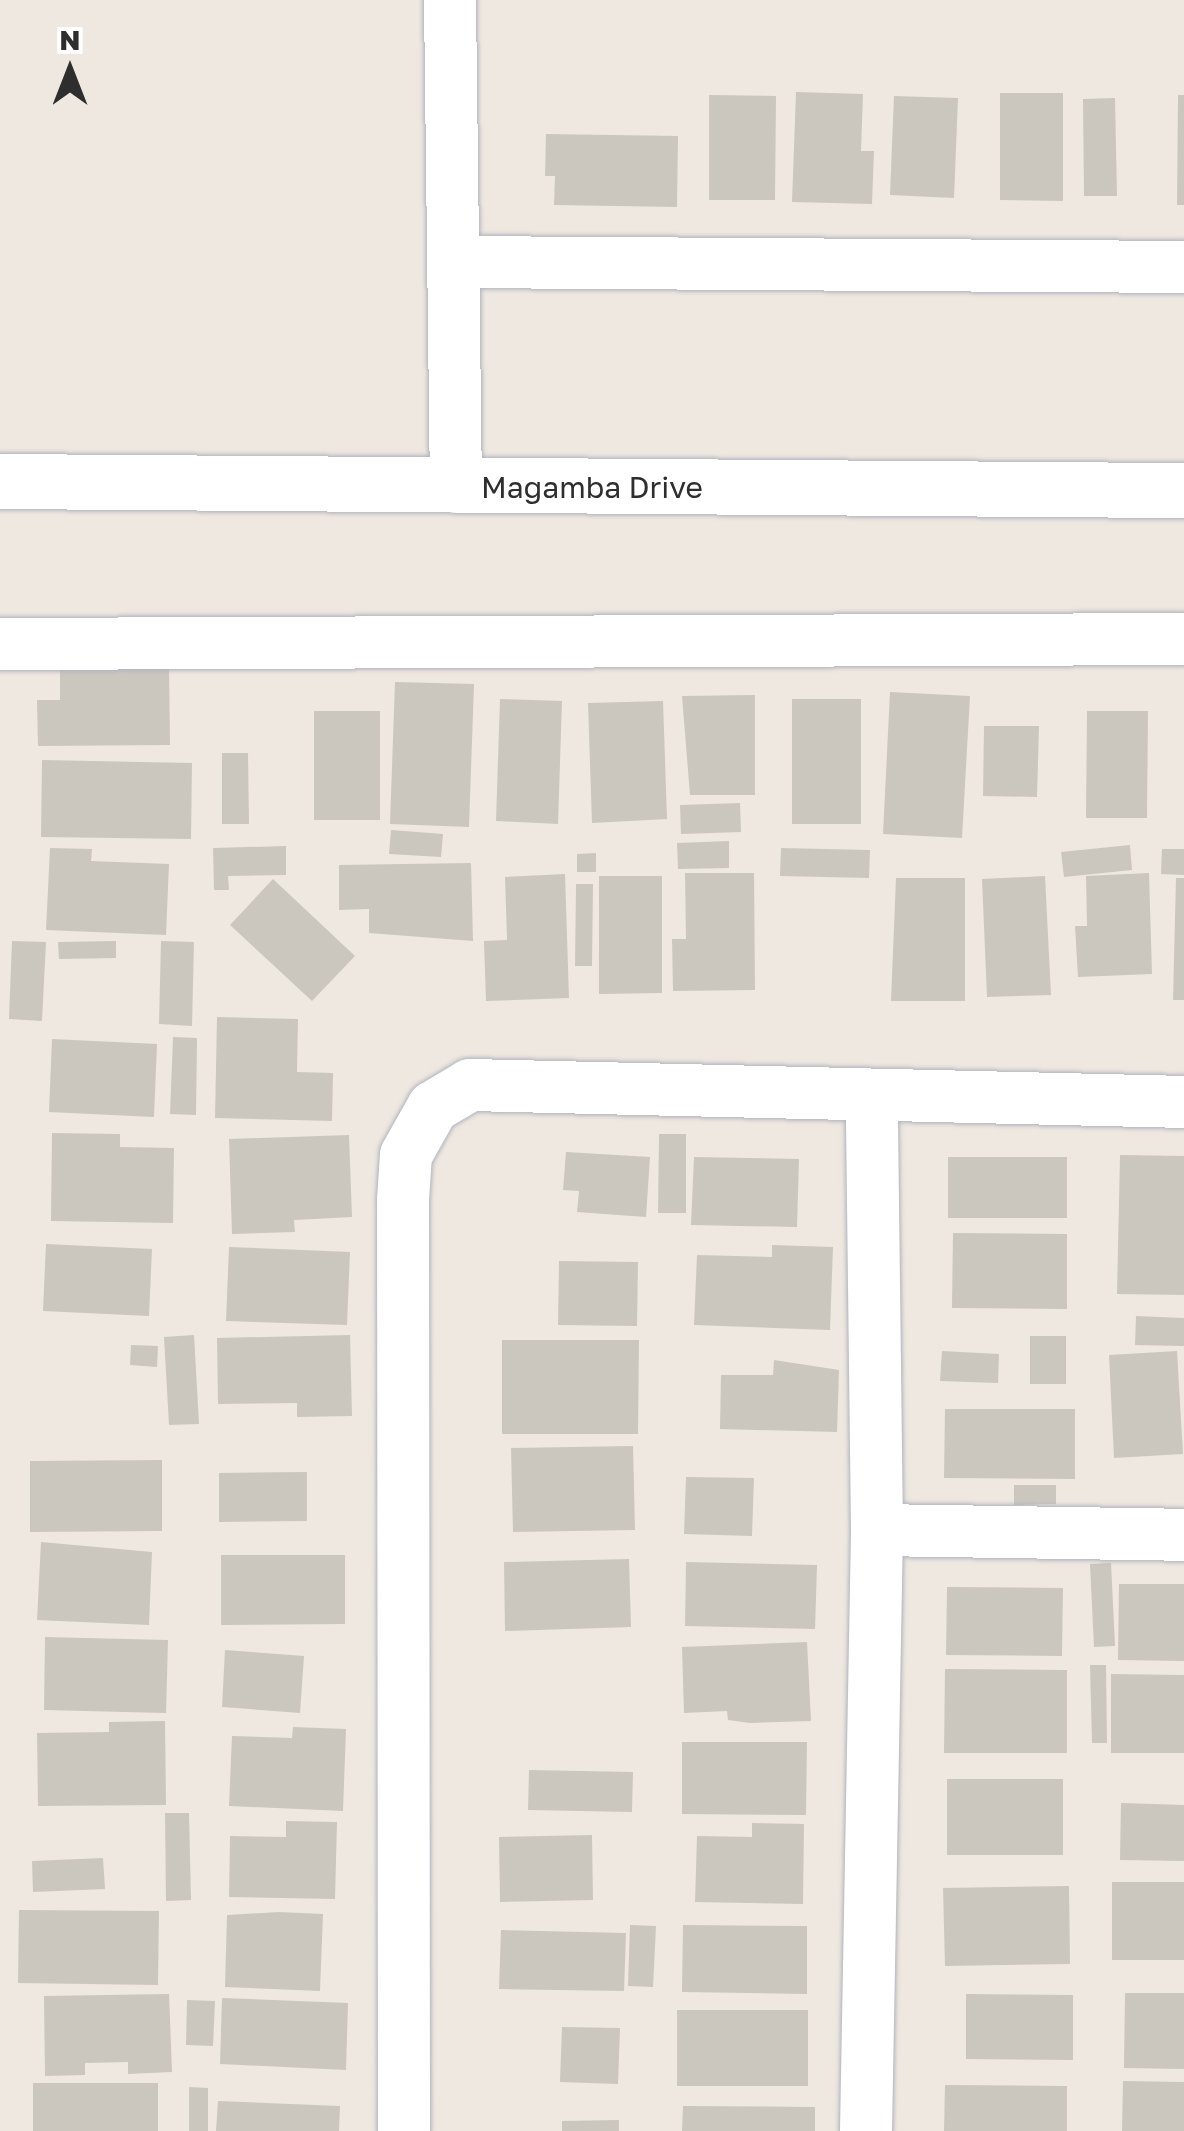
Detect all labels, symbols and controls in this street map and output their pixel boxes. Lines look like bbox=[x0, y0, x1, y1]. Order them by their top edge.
north arrow bbox=[20, 20, 120, 120]
text: N bbox=[59, 23, 81, 56]
street label: Magamba Drive bbox=[481, 469, 703, 505]

